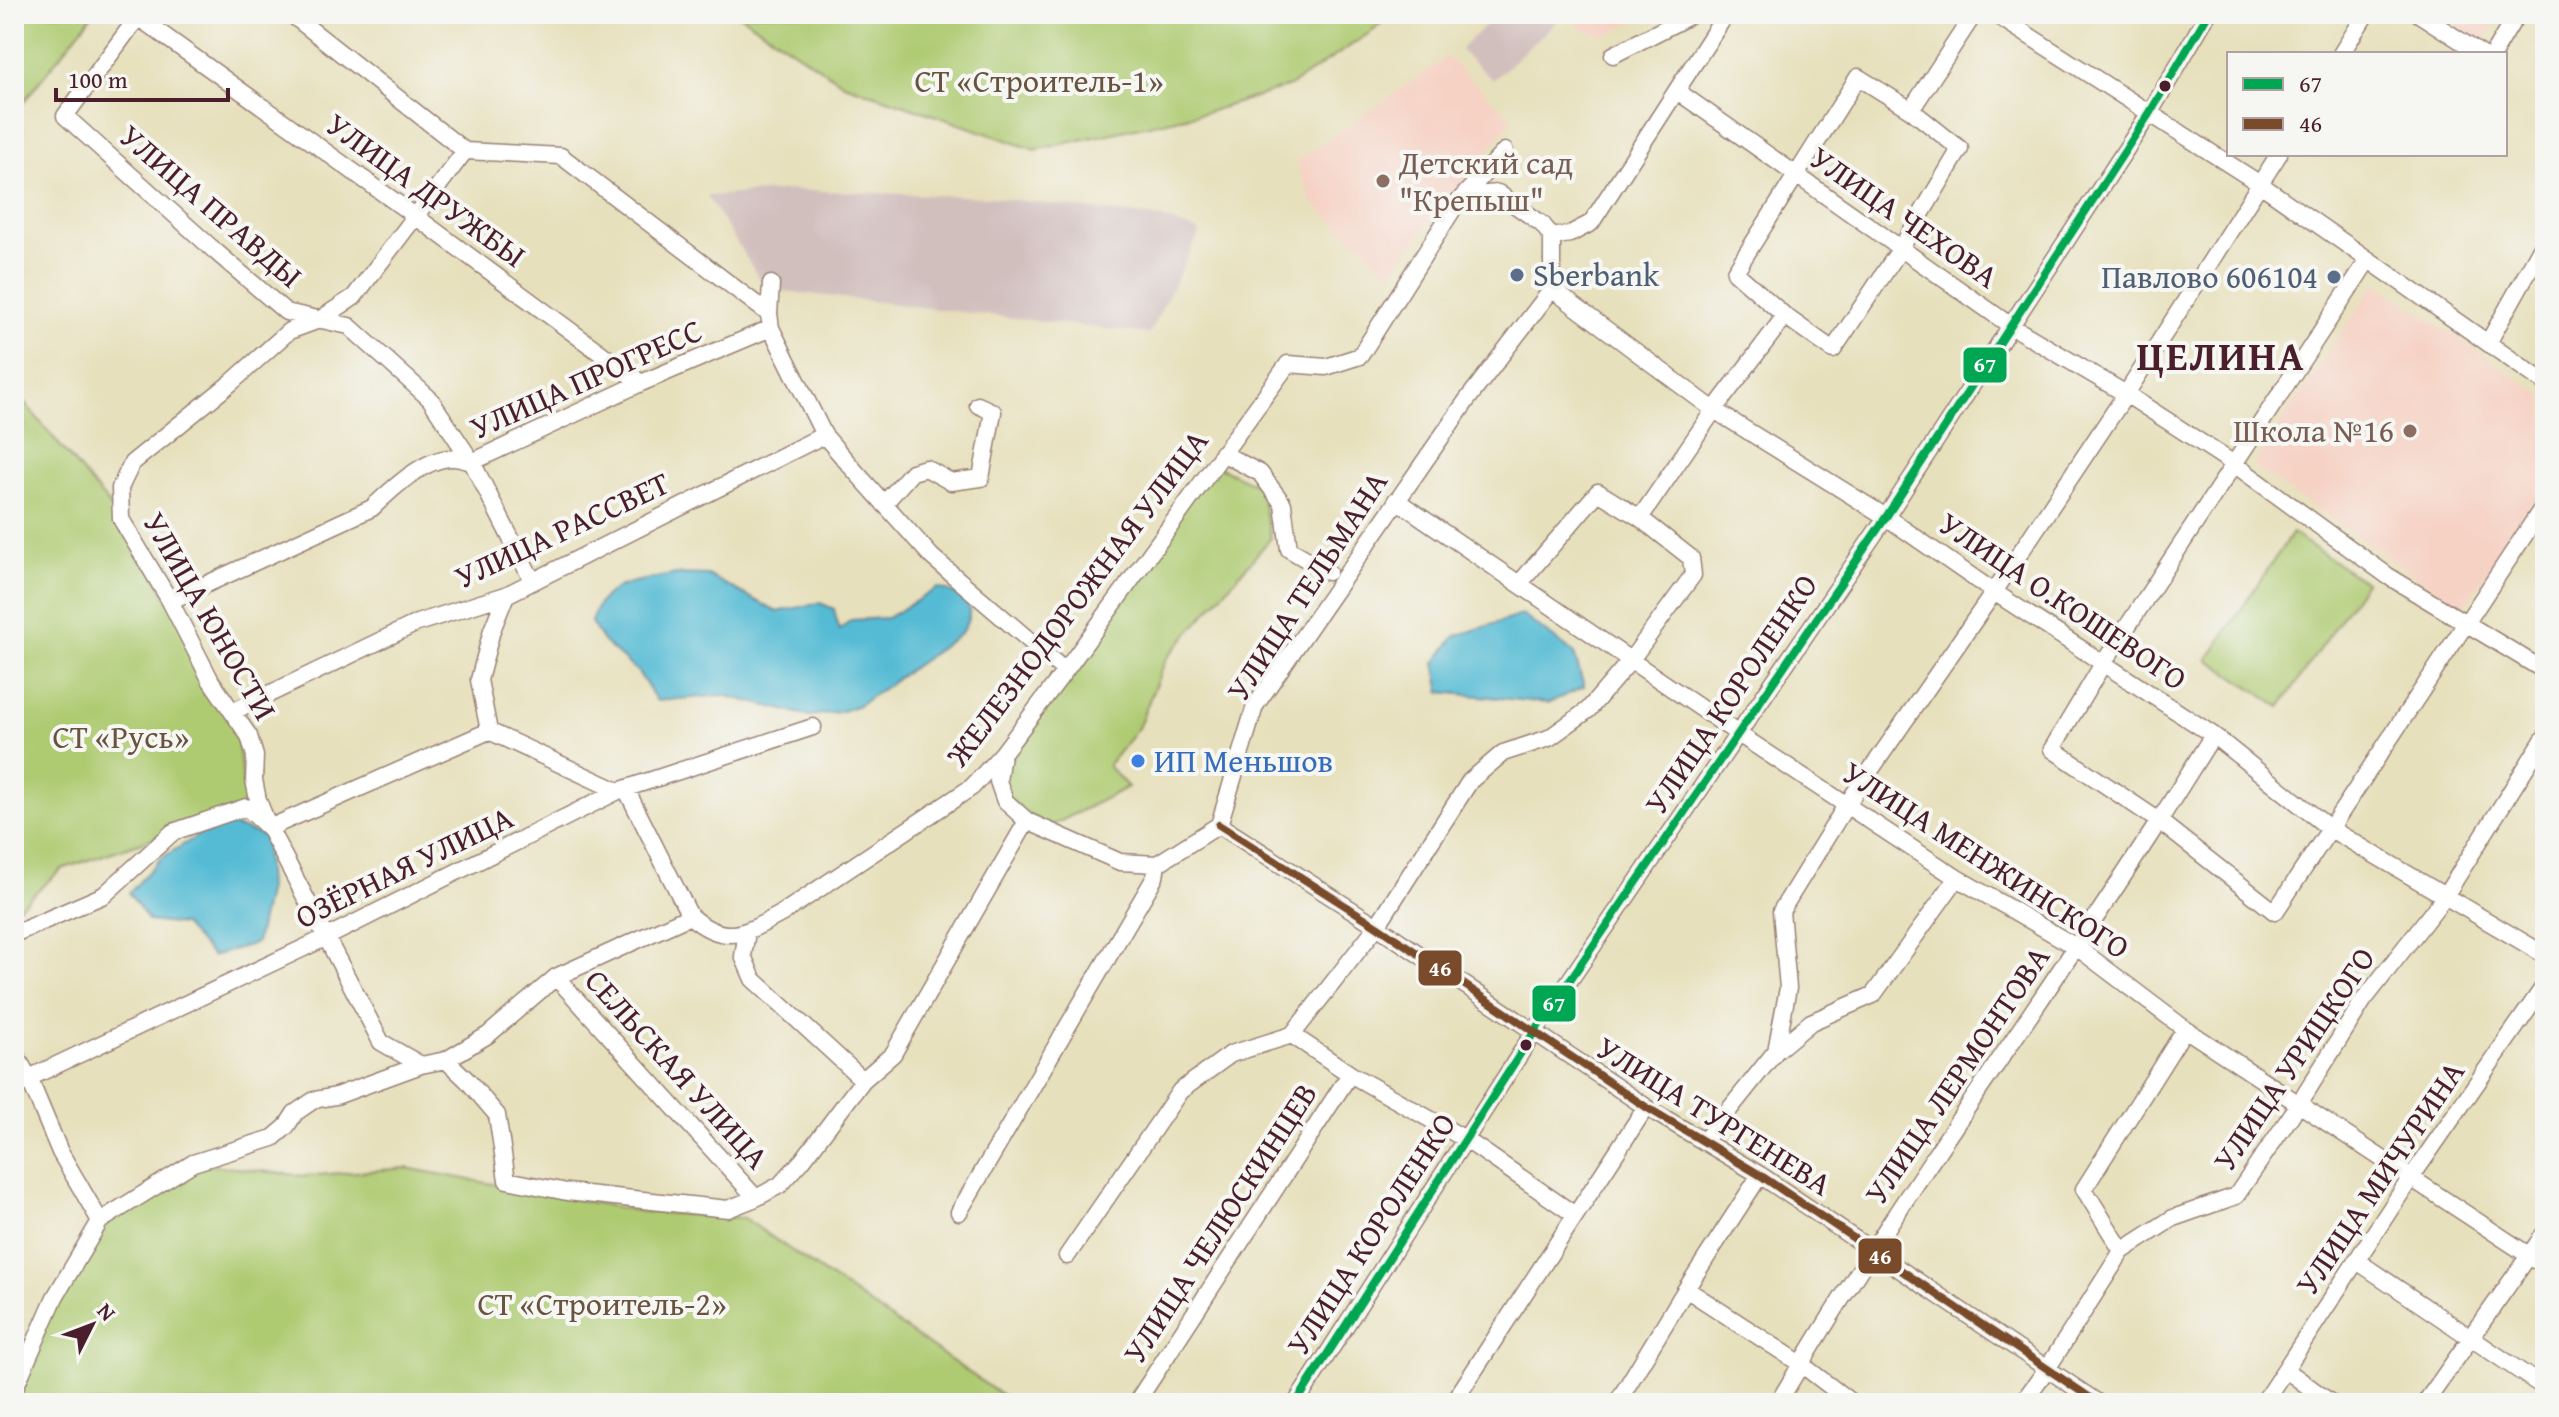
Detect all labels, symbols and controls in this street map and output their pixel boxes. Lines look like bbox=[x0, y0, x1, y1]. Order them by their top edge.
scale bar bbox=[56, 52, 228, 102]
legend bbox=[2227, 52, 2507, 156]
park label: СТ «Строитель-1» bbox=[914, 57, 1164, 104]
text: 100 m bbox=[68, 62, 128, 97]
text: 67 bbox=[2299, 66, 2322, 101]
unlabelled marker bbox=[2157, 78, 2173, 94]
street label: УЛИЦА ДРУЖБЫ bbox=[317, 101, 536, 278]
text: 46 bbox=[2299, 106, 2322, 141]
street label: УЛИЦА ПРАВДЫ bbox=[109, 113, 313, 298]
street label: УЛИЦА ЧЕХОВА bbox=[1800, 134, 2009, 300]
place label: Детский сад "Крепыш" bbox=[1398, 139, 1573, 223]
marker: Детский сад "Крепыш" bbox=[1374, 172, 1392, 190]
place label: Sberbank bbox=[1533, 251, 1660, 298]
place label: Павлово 606104 bbox=[2101, 253, 2318, 300]
marker: Sberbank bbox=[1508, 266, 1526, 284]
marker: Павлово 606104 bbox=[2325, 268, 2343, 286]
street label: УЛИЦА ПРОГРЕСС bbox=[462, 306, 709, 451]
district label: ЦЕЛИНА bbox=[2136, 326, 2306, 385]
line badge: 67 bbox=[1962, 346, 2008, 384]
text: 67 bbox=[1974, 348, 1996, 380]
place label: Школа №16 bbox=[2233, 407, 2394, 454]
street label: ЖЕЛЕЗНОДОРОЖНАЯ УЛИЦА bbox=[934, 419, 1219, 777]
marker: Школа №16 bbox=[2401, 422, 2419, 440]
street label: УЛИЦА РАССВЕТ bbox=[447, 459, 677, 600]
street label: УЛИЦА ТЕЛЬМАНА bbox=[1214, 461, 1399, 710]
street label: УЛИЦА О.КОШЕВОГО bbox=[1930, 500, 2197, 701]
street label: УЛИЦА ЮНОСТИ bbox=[132, 503, 289, 729]
street label: УЛИЦА КОРОЛЕНКО bbox=[1633, 564, 1829, 823]
park label: СТ «Русь» bbox=[53, 713, 189, 760]
place label: ИП Меньшов bbox=[1154, 737, 1333, 784]
street label: УЛИЦА МЕНЖИНСКОГО bbox=[1834, 749, 2139, 970]
marker: ИП Меньшов bbox=[1129, 752, 1147, 770]
street label: ОЗЁРНАЯ УЛИЦА bbox=[287, 793, 521, 940]
street label: УЛИЦА ЛЕРМОНТОВА bbox=[1852, 936, 2061, 1213]
street label: УЛИЦА УРИЦКОГО bbox=[2201, 937, 2386, 1180]
line badge: 46 bbox=[1417, 949, 1463, 987]
text: 46 bbox=[1429, 952, 1451, 984]
street label: СЕЛЬСКАЯ УЛИЦА bbox=[574, 958, 781, 1180]
line badge: 67 bbox=[1531, 984, 1577, 1023]
text: 67 bbox=[1543, 987, 1565, 1019]
street label: УЛИЦА ТУРГЕНЕВА bbox=[1587, 1024, 1842, 1207]
unlabelled marker bbox=[1518, 1037, 1534, 1053]
street label: УЛИЦА МИЧУРИНА bbox=[2284, 1051, 2476, 1304]
street label: УЛИЦА ЧЕЛЮСКИНЦЕВ bbox=[1111, 1073, 1328, 1373]
street label: УЛИЦА КОРОЛЕНКО bbox=[1274, 1103, 1467, 1364]
line badge: 46 bbox=[1857, 1237, 1903, 1275]
text: 46 bbox=[1869, 1240, 1891, 1272]
park label: СТ «Строитель-2» bbox=[477, 1280, 727, 1327]
north arrow bbox=[52, 1285, 132, 1365]
text: N bbox=[90, 1295, 124, 1328]

